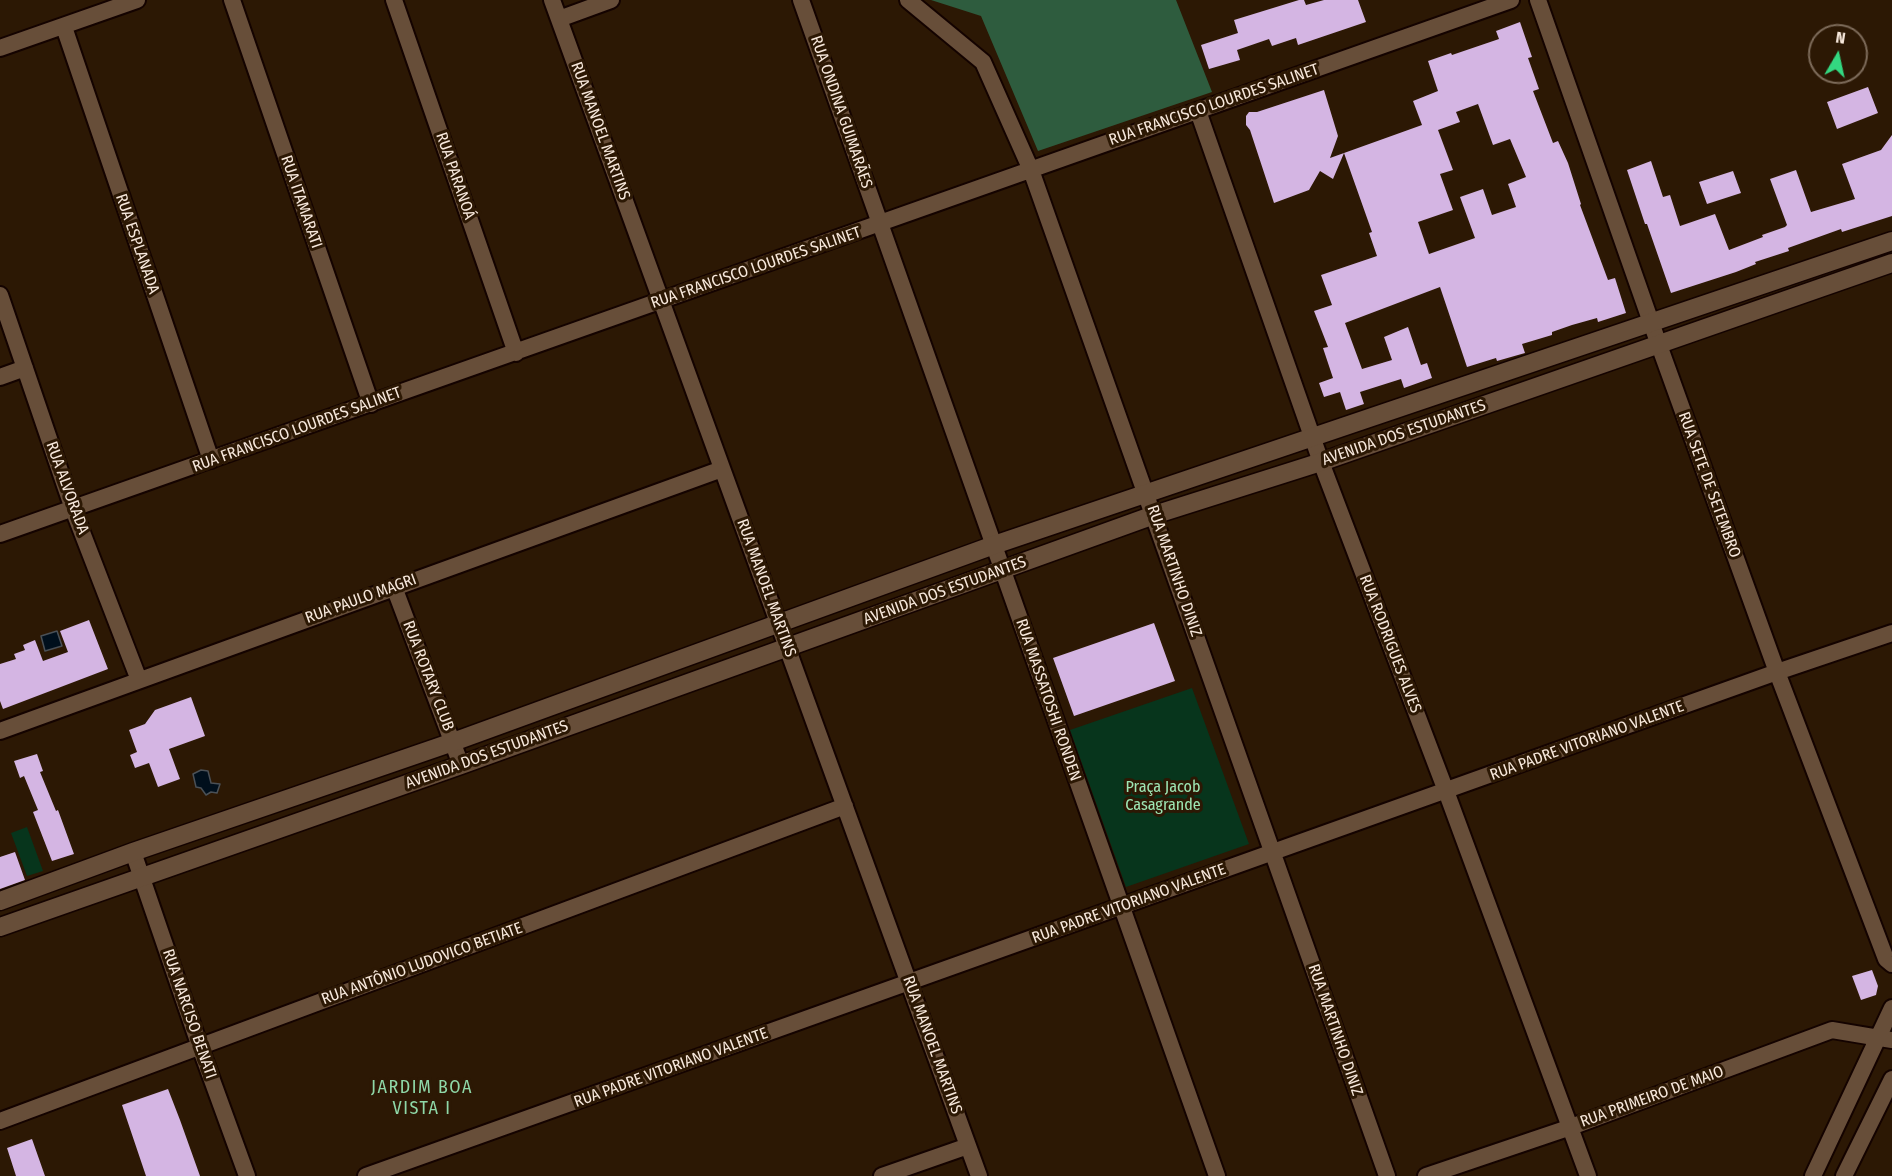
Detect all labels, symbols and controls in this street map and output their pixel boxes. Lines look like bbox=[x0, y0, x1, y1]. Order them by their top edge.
north arrow bbox=[1808, 24, 1868, 84]
text: N bbox=[1834, 28, 1847, 48]
street label: RUA ONDINA GUIMARÃES bbox=[806, 33, 876, 191]
street label: RUA MANOEL MARTINS bbox=[566, 59, 634, 203]
street label: RUA FRANCISCO LOURDES SALINET bbox=[1106, 60, 1322, 150]
street label: RUA PARANOÁ bbox=[431, 130, 479, 222]
street label: RUA ITAMARATI bbox=[276, 153, 326, 251]
street label: RUA ESPLANADA bbox=[111, 191, 163, 297]
street label: RUA FRANCISCO LOURDES SALINET bbox=[648, 223, 864, 313]
street label: RUA FRANCISCO LOURDES SALINET bbox=[190, 383, 404, 477]
street label: AVENIDA DOS ESTUDANTES bbox=[1320, 396, 1488, 470]
street label: RUA SETE DE SETEMBRO bbox=[1674, 409, 1744, 561]
street label: RUA ALVORADA bbox=[41, 439, 93, 537]
street label: RUA MARTINHO DINIZ bbox=[1142, 503, 1206, 639]
street label: RUA MANOEL MARTINS bbox=[732, 516, 800, 660]
street label: AVENIDA DOS ESTUDANTES bbox=[861, 553, 1029, 629]
street label: RUA PAULO MAGRI bbox=[303, 570, 419, 628]
street label: RUA RODRIGUES ALVES bbox=[1355, 572, 1425, 716]
street label: RUA MASSATOSHI RONDEN bbox=[1011, 616, 1085, 784]
street label: RUA ROTARY CLUB bbox=[398, 618, 458, 734]
street label: RUA PADRE VITORIANO VALENTE bbox=[1488, 697, 1686, 785]
street label: AVENIDA DOS ESTUDANTES bbox=[403, 717, 571, 793]
park label: Praça Jacob Casagrande bbox=[1125, 778, 1201, 816]
street label: RUA PADRE VITORIANO VALENTE bbox=[1030, 860, 1228, 948]
street label: RUA ANTÔNIO LUDOVICO BETIATE bbox=[319, 919, 525, 1009]
street label: RUA NARCISO BENATI bbox=[158, 947, 220, 1081]
street label: RUA MARTINHO DINIZ bbox=[1303, 962, 1367, 1098]
street label: RUA MANOEL MARTINS bbox=[898, 973, 966, 1117]
street label: RUA PADRE VITORIANO VALENTE bbox=[572, 1024, 770, 1112]
street label: RUA PRIMEIRO DE MAIO bbox=[1578, 1062, 1726, 1132]
district label: JARDIM BOA VISTA I bbox=[371, 1077, 473, 1120]

